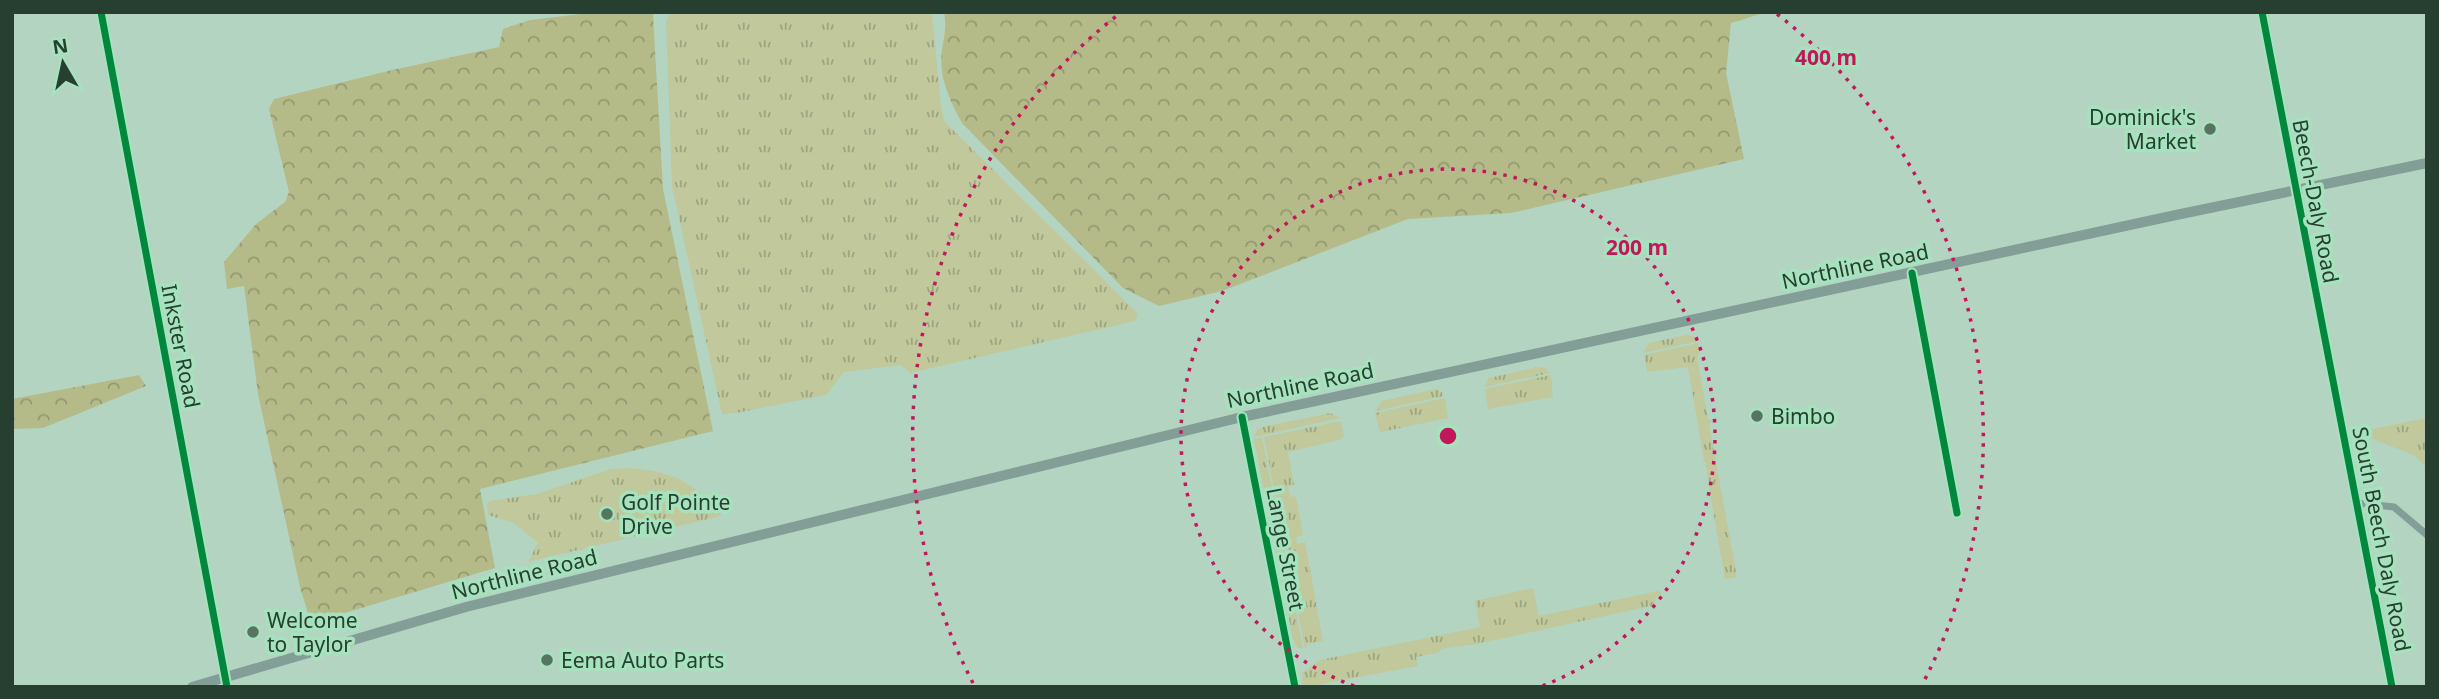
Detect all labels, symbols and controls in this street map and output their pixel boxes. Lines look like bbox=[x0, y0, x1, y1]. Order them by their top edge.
north arrow bbox=[28, 28, 98, 98]
text: N bbox=[51, 32, 70, 60]
text: 400 m bbox=[1795, 43, 1857, 71]
place label: Dominick's Market bbox=[2089, 103, 2196, 155]
street label: Beech-Daly Road bbox=[2286, 117, 2346, 285]
marker: Dominick's Market bbox=[2202, 121, 2218, 137]
text: 200 m bbox=[1606, 233, 1668, 261]
street label: Northline Road bbox=[1779, 237, 1931, 295]
street label: Inkster Road bbox=[155, 282, 207, 410]
street label: Northline Road bbox=[1224, 356, 1376, 414]
place label: Bimbo bbox=[1771, 402, 1835, 430]
marker: Bimbo bbox=[1749, 408, 1765, 424]
centre of rings bbox=[1436, 424, 1460, 448]
street label: South Beech Daly Road bbox=[2346, 424, 2418, 654]
street label: Lange Street bbox=[1260, 485, 1312, 613]
place label: Golf Pointe Drive bbox=[621, 488, 730, 540]
marker: Golf Pointe Drive bbox=[599, 506, 615, 522]
street label: Northline Road bbox=[448, 542, 600, 606]
place label: Welcome to Taylor bbox=[267, 606, 358, 658]
marker: Welcome to Taylor bbox=[245, 624, 261, 640]
place label: Eema Auto Parts bbox=[561, 646, 724, 674]
marker: Eema Auto Parts bbox=[539, 652, 555, 668]

